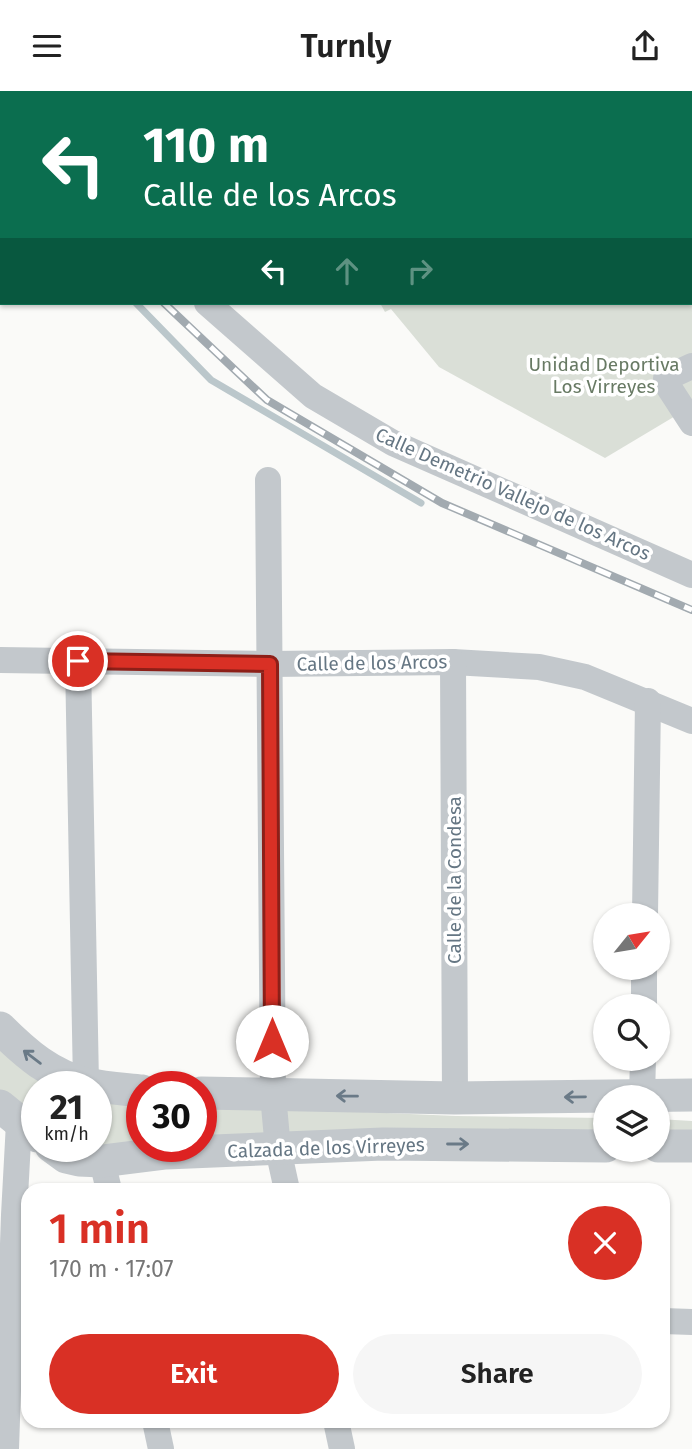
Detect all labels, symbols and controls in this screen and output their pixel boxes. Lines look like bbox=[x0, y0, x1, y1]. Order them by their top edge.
icon: menu bbox=[28, 27, 66, 65]
text: Turnly bbox=[301, 27, 391, 65]
icon: share bbox=[626, 27, 664, 65]
text: 110 m bbox=[143, 116, 269, 175]
icon: left bbox=[28, 119, 119, 210]
text: Calle de los Arcos bbox=[143, 176, 397, 214]
icon: left bbox=[255, 252, 293, 290]
icon: ahead bbox=[328, 252, 366, 290]
icon: right bbox=[401, 252, 439, 290]
park label: Unidad Deportiva Los Virreyes bbox=[528, 353, 680, 398]
street label: Calle Demetrio Vallejo de los Arcos bbox=[372, 423, 654, 565]
pin bbox=[48, 631, 108, 691]
icon: arrive bbox=[59, 642, 97, 680]
street label: Calle de los Arcos bbox=[297, 650, 448, 676]
street label: Calle de la Condesa bbox=[443, 796, 466, 964]
north arrow bbox=[593, 903, 670, 980]
map controls bbox=[593, 903, 670, 1162]
button: search bbox=[593, 994, 670, 1071]
position arrow bbox=[235, 1004, 309, 1078]
one-way arrow bbox=[22, 1050, 41, 1065]
speed limit sign: 30 bbox=[126, 1071, 217, 1162]
button: layers bbox=[593, 1085, 670, 1162]
text: 21 bbox=[50, 1086, 83, 1128]
one-way arrow bbox=[336, 1089, 359, 1103]
one-way arrow bbox=[564, 1090, 587, 1104]
text: km/h bbox=[44, 1123, 89, 1145]
street label: Calzada de los Virreyes bbox=[227, 1133, 425, 1163]
one-way arrow bbox=[446, 1138, 469, 1151]
text: 1 min bbox=[49, 1204, 150, 1254]
button: close bbox=[568, 1206, 642, 1280]
text: 170 m · 17:07 bbox=[49, 1255, 174, 1283]
button: Exit bbox=[49, 1334, 339, 1414]
button: Share bbox=[353, 1334, 642, 1414]

